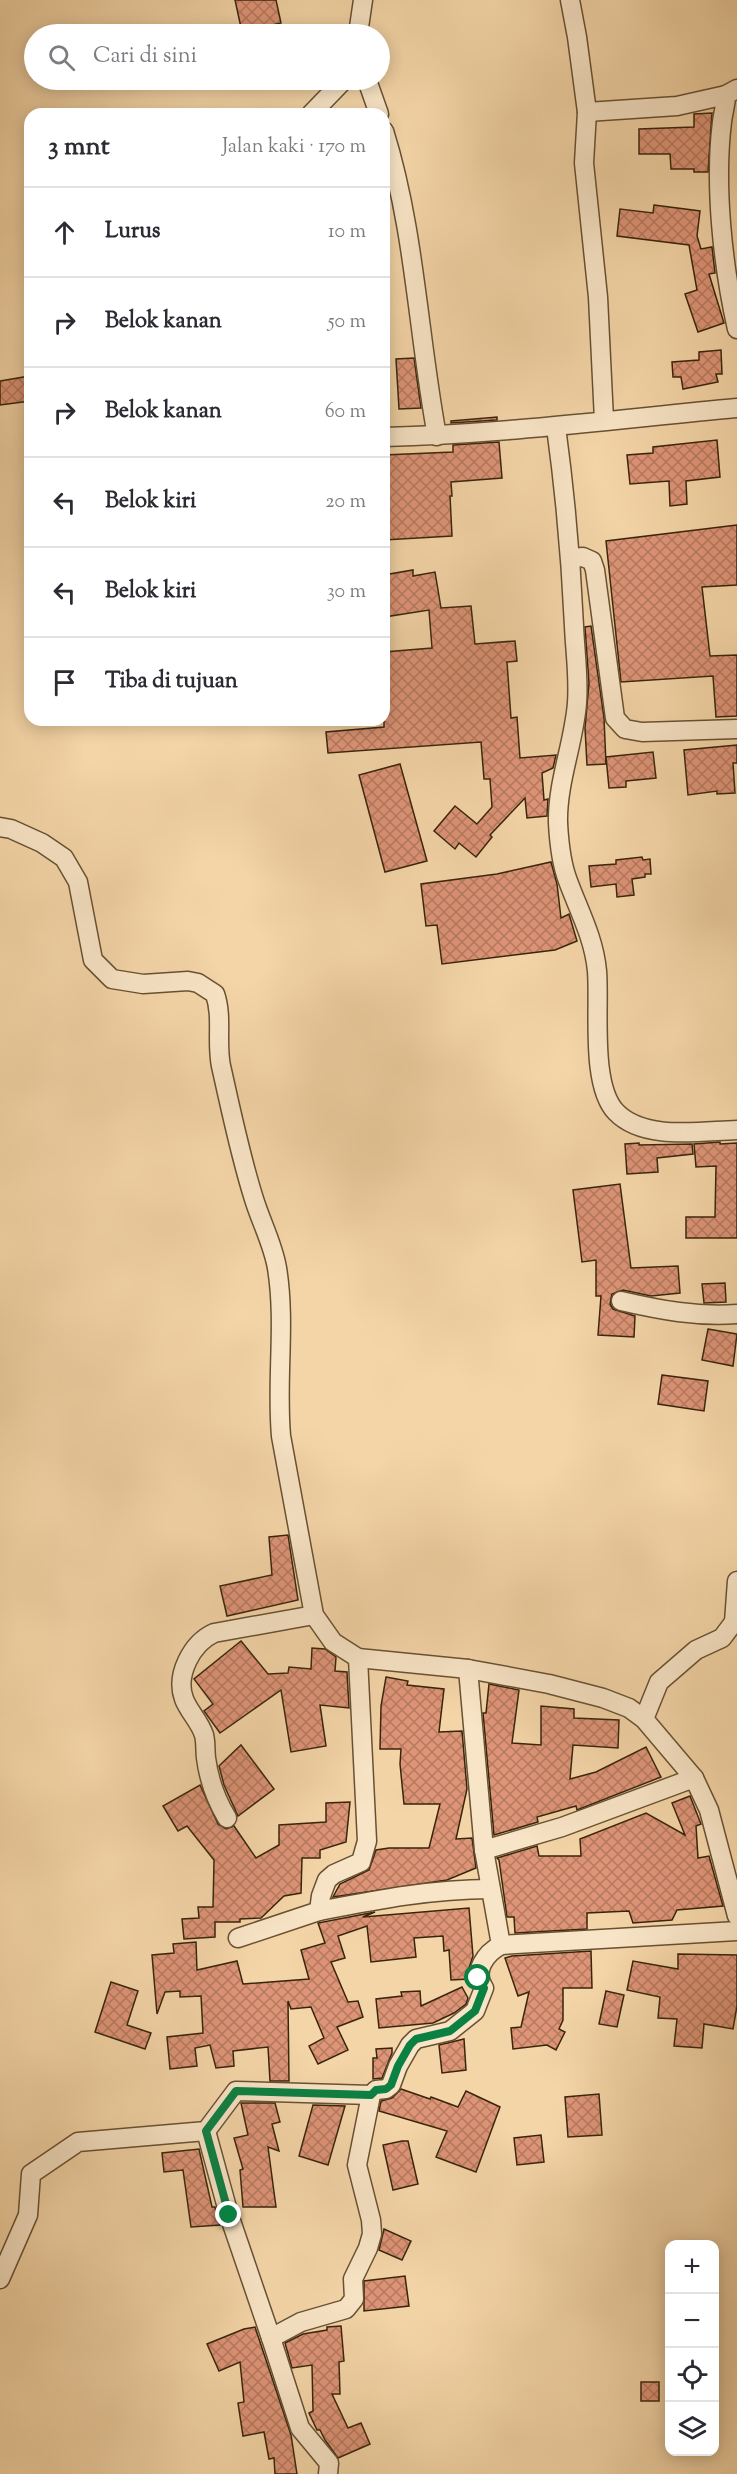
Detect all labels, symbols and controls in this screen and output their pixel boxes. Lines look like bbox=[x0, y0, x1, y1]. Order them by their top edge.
search box bbox=[24, 24, 390, 90]
icon: search bbox=[45, 41, 78, 74]
text: Cari di sini bbox=[93, 41, 197, 73]
text: 3 mnt bbox=[48, 129, 110, 166]
text: Jalan kaki · 170 m bbox=[222, 133, 366, 162]
icon: ahead bbox=[48, 216, 81, 249]
text: Lurus bbox=[105, 216, 161, 248]
text: 10 m bbox=[328, 218, 366, 247]
icon: right bbox=[48, 306, 81, 339]
text: Belok kanan bbox=[105, 306, 222, 338]
text: 50 m bbox=[328, 308, 366, 337]
icon: right bbox=[48, 396, 81, 429]
text: Belok kanan bbox=[105, 396, 222, 428]
text: 60 m bbox=[325, 398, 366, 427]
icon: left bbox=[48, 486, 81, 519]
text: Belok kiri bbox=[105, 486, 196, 518]
text: 20 m bbox=[325, 488, 366, 517]
icon: left bbox=[48, 576, 81, 609]
text: Belok kiri bbox=[105, 576, 196, 608]
text: 30 m bbox=[327, 578, 366, 607]
icon: arrive bbox=[48, 666, 81, 699]
text: Tiba di tujuan bbox=[105, 666, 238, 698]
route start bbox=[464, 1964, 490, 1990]
route end bbox=[215, 2201, 241, 2227]
map controls bbox=[665, 2240, 719, 2456]
button: + bbox=[665, 2240, 719, 2294]
button: − bbox=[665, 2294, 719, 2348]
button: locate bbox=[665, 2348, 719, 2402]
button: layers bbox=[665, 2402, 719, 2456]

